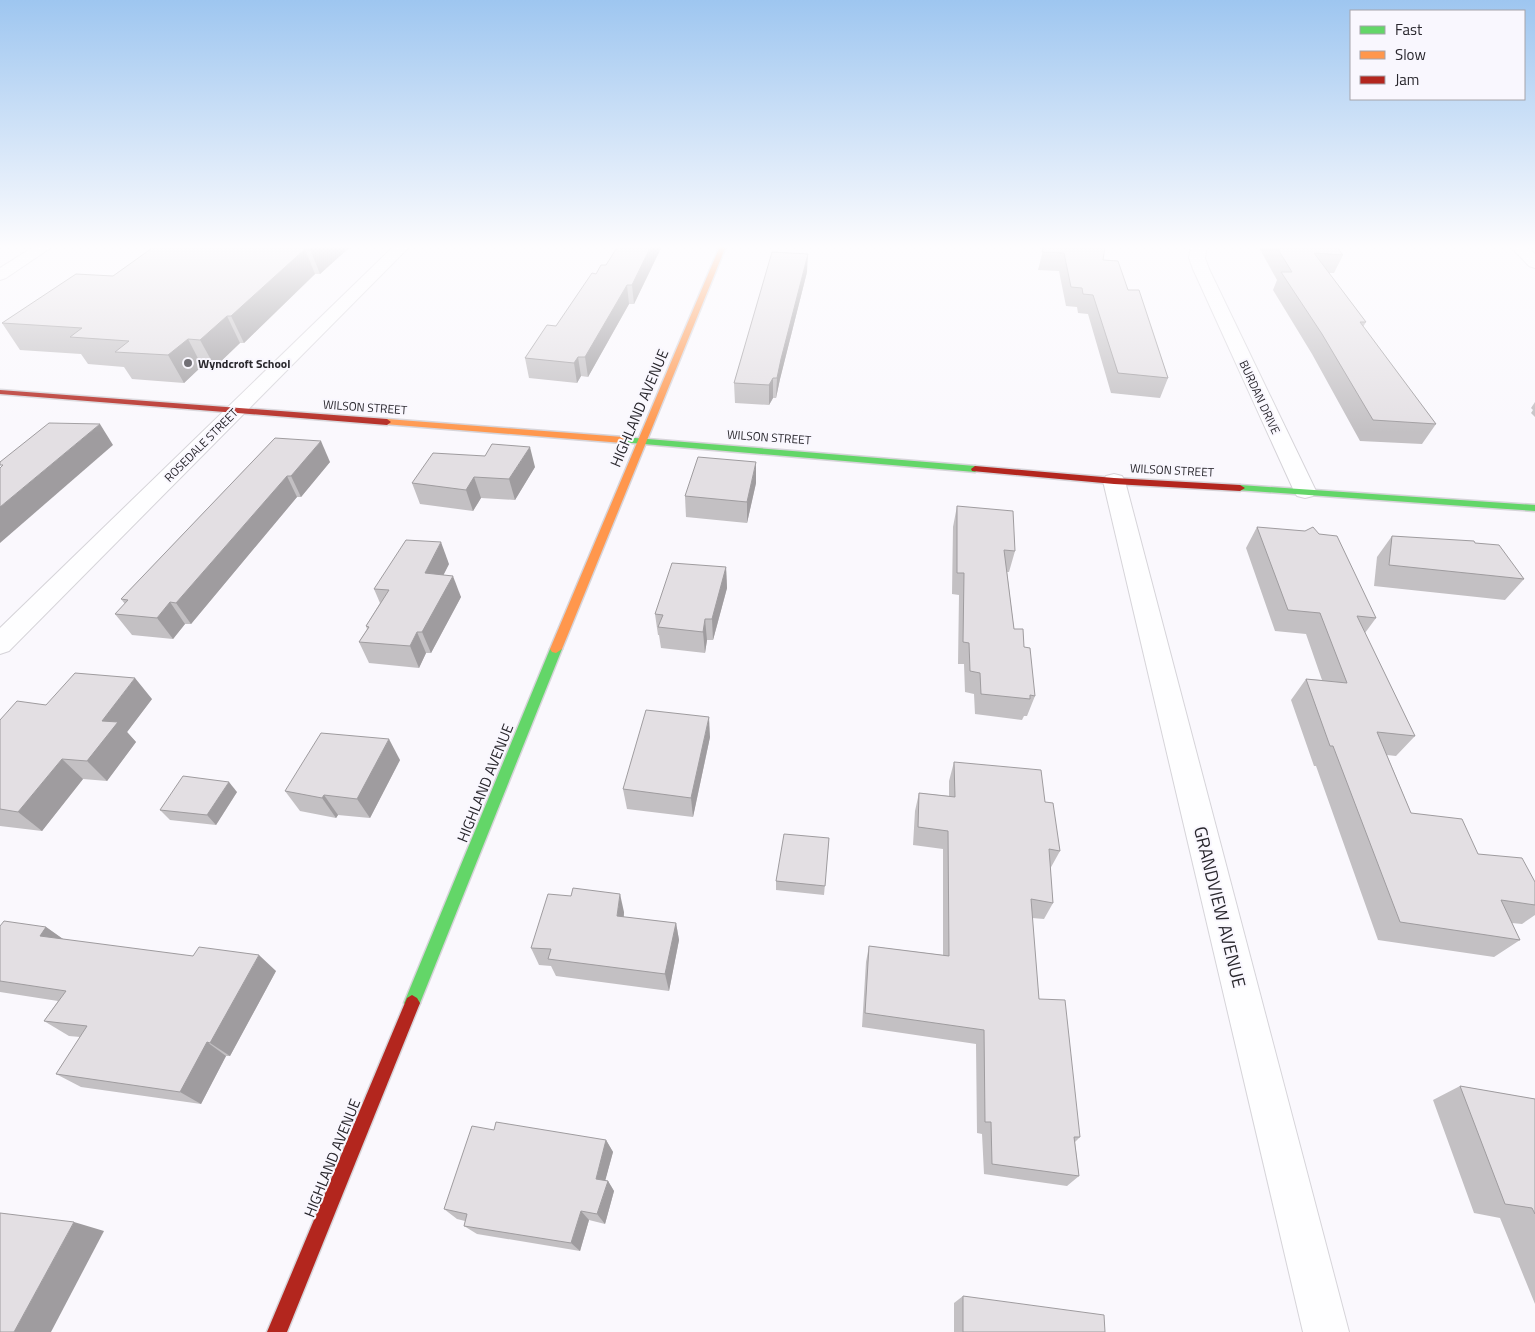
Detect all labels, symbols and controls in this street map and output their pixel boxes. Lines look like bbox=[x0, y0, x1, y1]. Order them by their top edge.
legend bbox=[1350, 10, 1525, 100]
text: Fast bbox=[1395, 18, 1423, 41]
text: Slow bbox=[1395, 43, 1426, 66]
text: Jam bbox=[1395, 68, 1419, 91]
street label: HIGHLAND AVENUE bbox=[604, 345, 674, 471]
place label: Wyndcroft School bbox=[198, 354, 290, 373]
marker: Wyndcroft School bbox=[182, 357, 194, 369]
street label: BURDAN DRIVE bbox=[1235, 357, 1286, 437]
street label: WILSON STREET bbox=[322, 395, 408, 419]
street label: ROSEDALE STREET bbox=[160, 403, 243, 486]
street label: WILSON STREET bbox=[726, 425, 812, 449]
street label: WILSON STREET bbox=[1129, 458, 1215, 482]
street label: HIGHLAND AVENUE bbox=[451, 720, 519, 846]
street label: GRANDVIEW AVENUE bbox=[1187, 823, 1253, 991]
street label: HIGHLAND AVENUE bbox=[298, 1095, 366, 1221]

